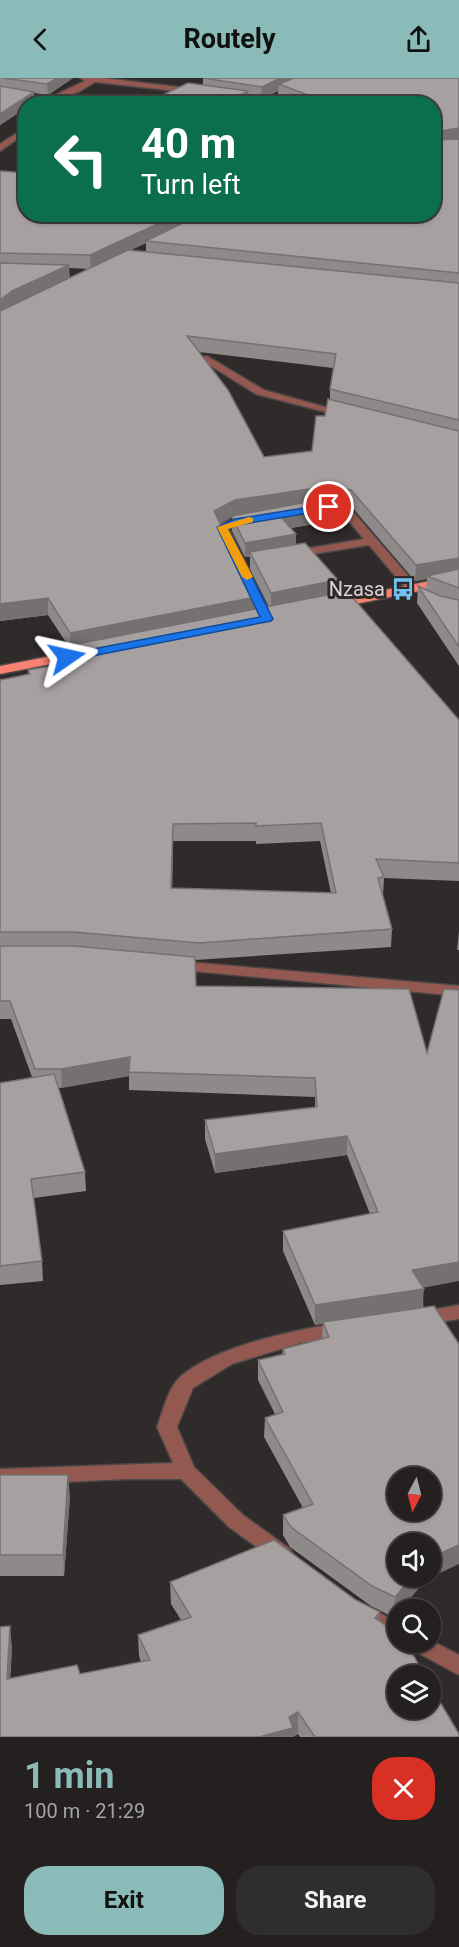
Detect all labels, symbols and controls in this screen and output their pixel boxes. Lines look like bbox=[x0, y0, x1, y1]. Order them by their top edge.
icon: back bbox=[24, 23, 57, 56]
text: Routely bbox=[183, 23, 276, 55]
icon: share bbox=[402, 23, 435, 56]
text: 40 m bbox=[141, 119, 236, 168]
icon: left bbox=[42, 120, 120, 198]
text: Turn left bbox=[141, 169, 241, 201]
pin bbox=[303, 481, 354, 532]
icon: arrive bbox=[312, 490, 345, 523]
bus stop icon: Nzasa bbox=[390, 576, 416, 602]
place label: Nzasa bbox=[329, 577, 385, 601]
position arrow bbox=[35, 625, 99, 689]
north arrow bbox=[387, 1467, 441, 1521]
map controls bbox=[387, 1467, 441, 1719]
button: sound bbox=[387, 1533, 441, 1587]
button: search bbox=[387, 1599, 441, 1653]
button: layers bbox=[387, 1665, 441, 1719]
text: 1 min bbox=[24, 1755, 115, 1797]
button: close bbox=[372, 1757, 435, 1820]
text: 100 m · 21:29 bbox=[24, 1799, 145, 1823]
button: Exit bbox=[24, 1866, 224, 1935]
button: Share bbox=[236, 1866, 435, 1935]

